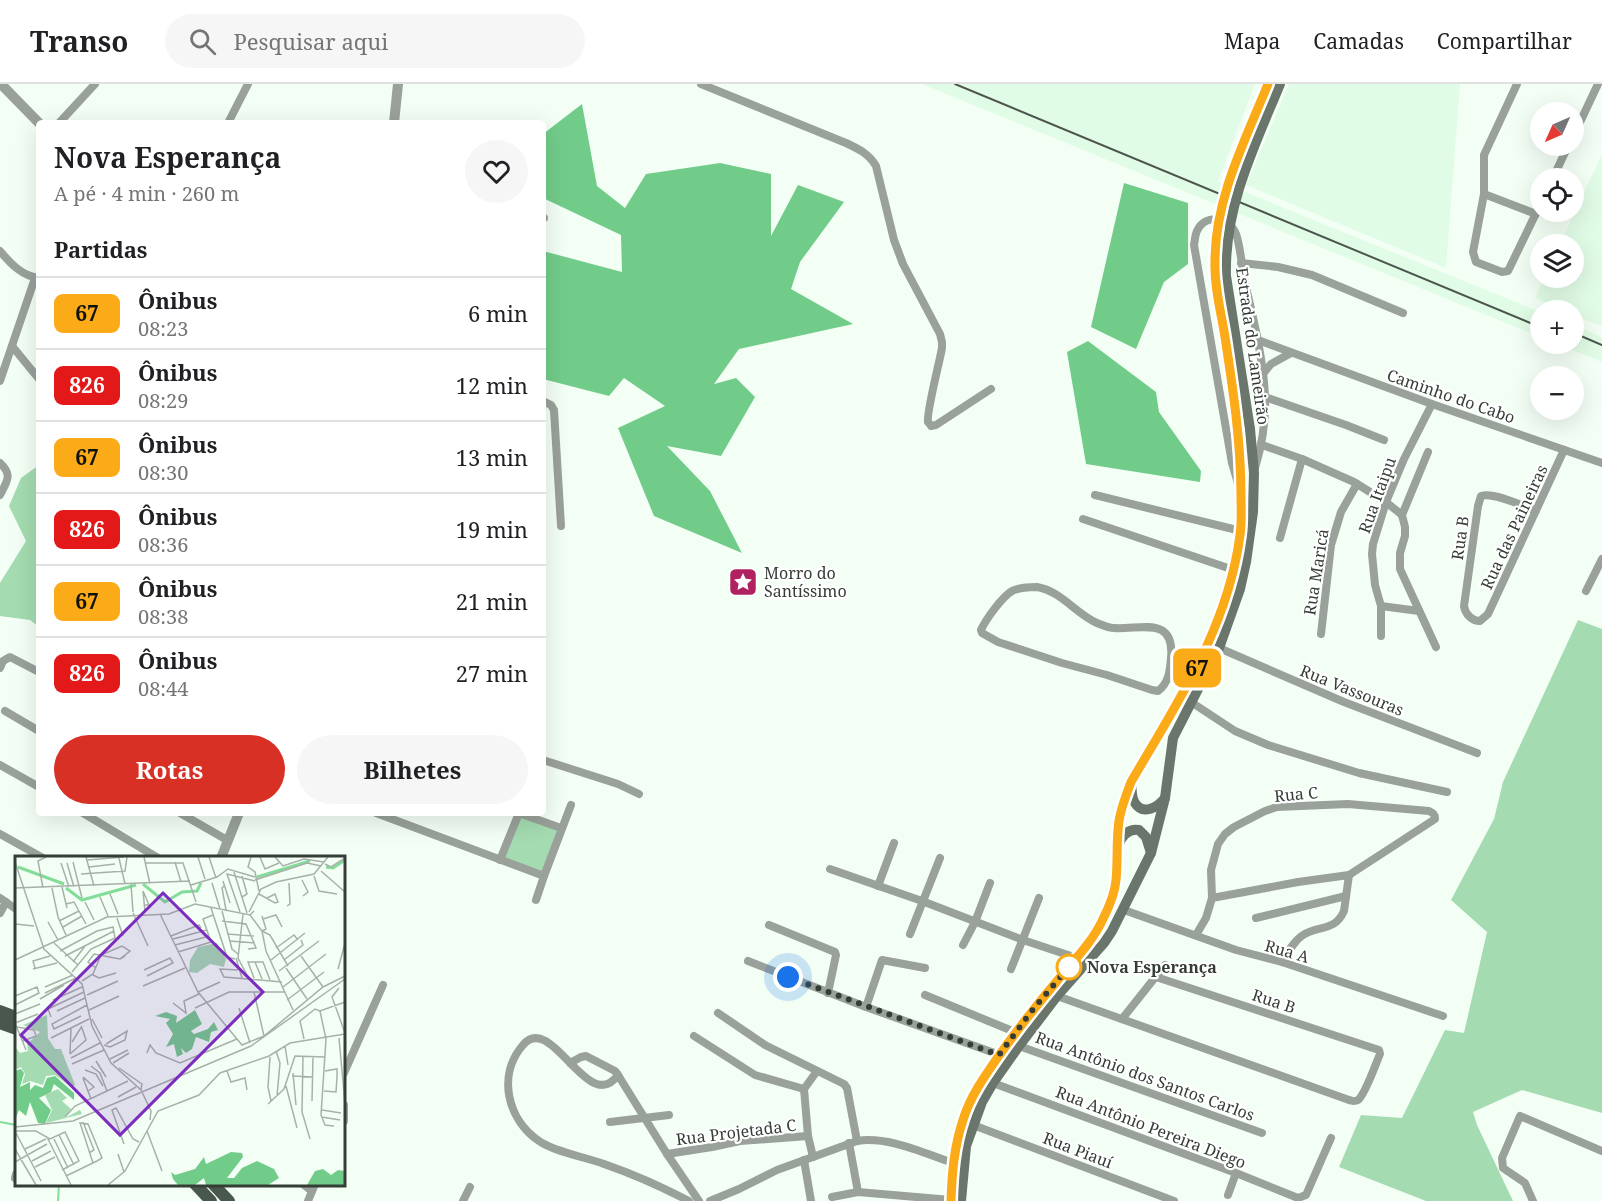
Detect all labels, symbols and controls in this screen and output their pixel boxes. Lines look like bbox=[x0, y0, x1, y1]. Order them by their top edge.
search box bbox=[165, 14, 585, 68]
text: Transo bbox=[30, 22, 129, 60]
icon: search bbox=[186, 25, 219, 58]
text: Pesquisar aqui bbox=[234, 26, 388, 56]
text: Mapa bbox=[1224, 27, 1280, 55]
text: Camadas bbox=[1313, 27, 1404, 55]
text: Compartilhar bbox=[1437, 27, 1572, 55]
north arrow bbox=[1530, 102, 1584, 156]
map controls bbox=[1530, 102, 1584, 420]
text: Nova Esperança bbox=[54, 138, 281, 176]
button: heart bbox=[465, 140, 528, 203]
button: locate bbox=[1530, 168, 1584, 222]
text: A pé · 4 min · 260 m bbox=[54, 180, 239, 207]
text: Partidas bbox=[54, 234, 147, 264]
button: layers bbox=[1530, 234, 1584, 288]
street label: Estrada do Lameirão bbox=[1231, 266, 1275, 426]
text: Ônibus bbox=[138, 285, 217, 315]
text: 6 min bbox=[468, 298, 528, 328]
text: 67 bbox=[75, 299, 99, 327]
button: + bbox=[1530, 300, 1584, 354]
text: 08:23 bbox=[138, 315, 188, 342]
text: Ônibus bbox=[138, 357, 217, 387]
street label: Caminho do Cabo bbox=[1384, 364, 1518, 428]
button: − bbox=[1530, 366, 1584, 420]
text: 12 min bbox=[456, 370, 528, 400]
text: 826 bbox=[69, 371, 105, 399]
text: 08:29 bbox=[138, 387, 188, 414]
text: Ônibus bbox=[138, 429, 217, 459]
text: 13 min bbox=[456, 442, 528, 472]
text: 67 bbox=[75, 443, 99, 471]
street label: Rua Itaipu bbox=[1353, 454, 1401, 536]
text: 08:30 bbox=[138, 459, 188, 486]
street label: Rua das Paineiras bbox=[1475, 461, 1553, 593]
text: Ônibus bbox=[138, 501, 217, 531]
text: 19 min bbox=[456, 514, 528, 544]
text: 826 bbox=[69, 515, 105, 543]
street label: Rua B bbox=[1446, 515, 1474, 561]
street label: Rua Maricá bbox=[1298, 527, 1334, 617]
text: 08:36 bbox=[138, 531, 188, 558]
place label: Morro do Santíssimo bbox=[764, 562, 847, 602]
place icon: Morro do Santíssimo bbox=[727, 566, 759, 598]
text: Ônibus bbox=[138, 573, 217, 603]
text: 21 min bbox=[456, 586, 528, 616]
text: 67 bbox=[75, 587, 99, 615]
text: 08:38 bbox=[138, 603, 188, 630]
text: Ônibus bbox=[138, 645, 217, 675]
line badge: 67 bbox=[1170, 648, 1224, 688]
text: 67 bbox=[1185, 654, 1209, 682]
text: 27 min bbox=[456, 658, 528, 688]
text: 826 bbox=[69, 659, 105, 687]
street label: Rua Vassouras bbox=[1297, 659, 1407, 721]
text: 08:44 bbox=[138, 675, 188, 702]
button: Rotas bbox=[54, 735, 285, 804]
button: Bilhetes bbox=[297, 735, 528, 804]
street label: Rua C bbox=[1273, 781, 1319, 807]
inset map bbox=[15, 856, 345, 1186]
street label: Rua A bbox=[1262, 934, 1312, 968]
marker: Nova Esperança bbox=[1056, 954, 1082, 980]
place label: Nova Esperança bbox=[1087, 956, 1217, 978]
your location bbox=[773, 962, 803, 992]
street label: Rua B bbox=[1250, 984, 1298, 1018]
street label: Rua Antônio dos Santos Carlos bbox=[1032, 1026, 1258, 1126]
street label: Rua Antônio Pereira Diego bbox=[1053, 1081, 1249, 1173]
street label: Rua Projetada C bbox=[675, 1114, 798, 1150]
street label: Rua Piauí bbox=[1040, 1127, 1116, 1173]

